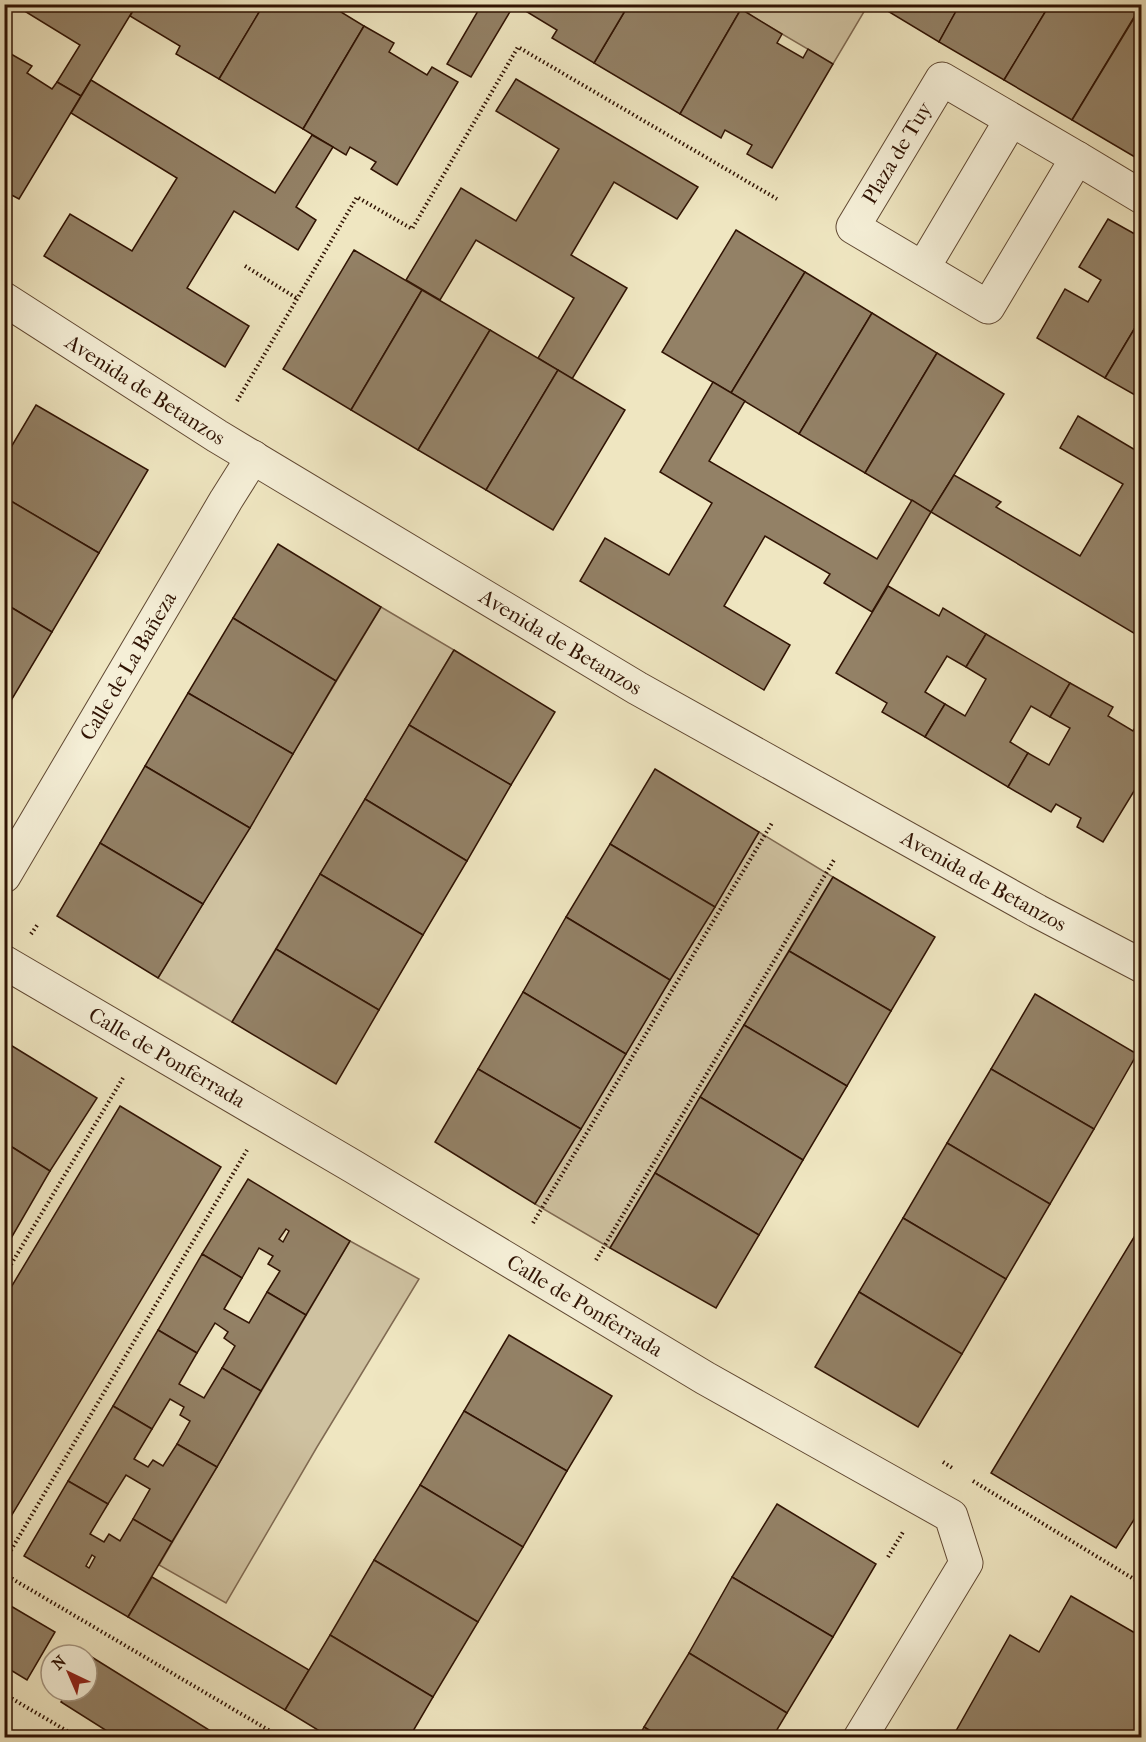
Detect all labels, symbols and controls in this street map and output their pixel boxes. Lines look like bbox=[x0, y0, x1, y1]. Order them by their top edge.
street label: Plaza de Tuy bbox=[857, 97, 937, 208]
street label: Avenida de Betanzos bbox=[60, 329, 230, 450]
street label: Avenida de Betanzos bbox=[474, 584, 646, 700]
street label: Calle de La Bañeza bbox=[75, 587, 181, 745]
street label: Avenida de Betanzos bbox=[896, 825, 1071, 936]
street label: Calle de Ponferrada bbox=[85, 1002, 250, 1113]
street label: Calle de Ponferrada bbox=[503, 1250, 667, 1362]
north arrow bbox=[39, 1643, 99, 1703]
text: N bbox=[48, 1651, 71, 1674]

